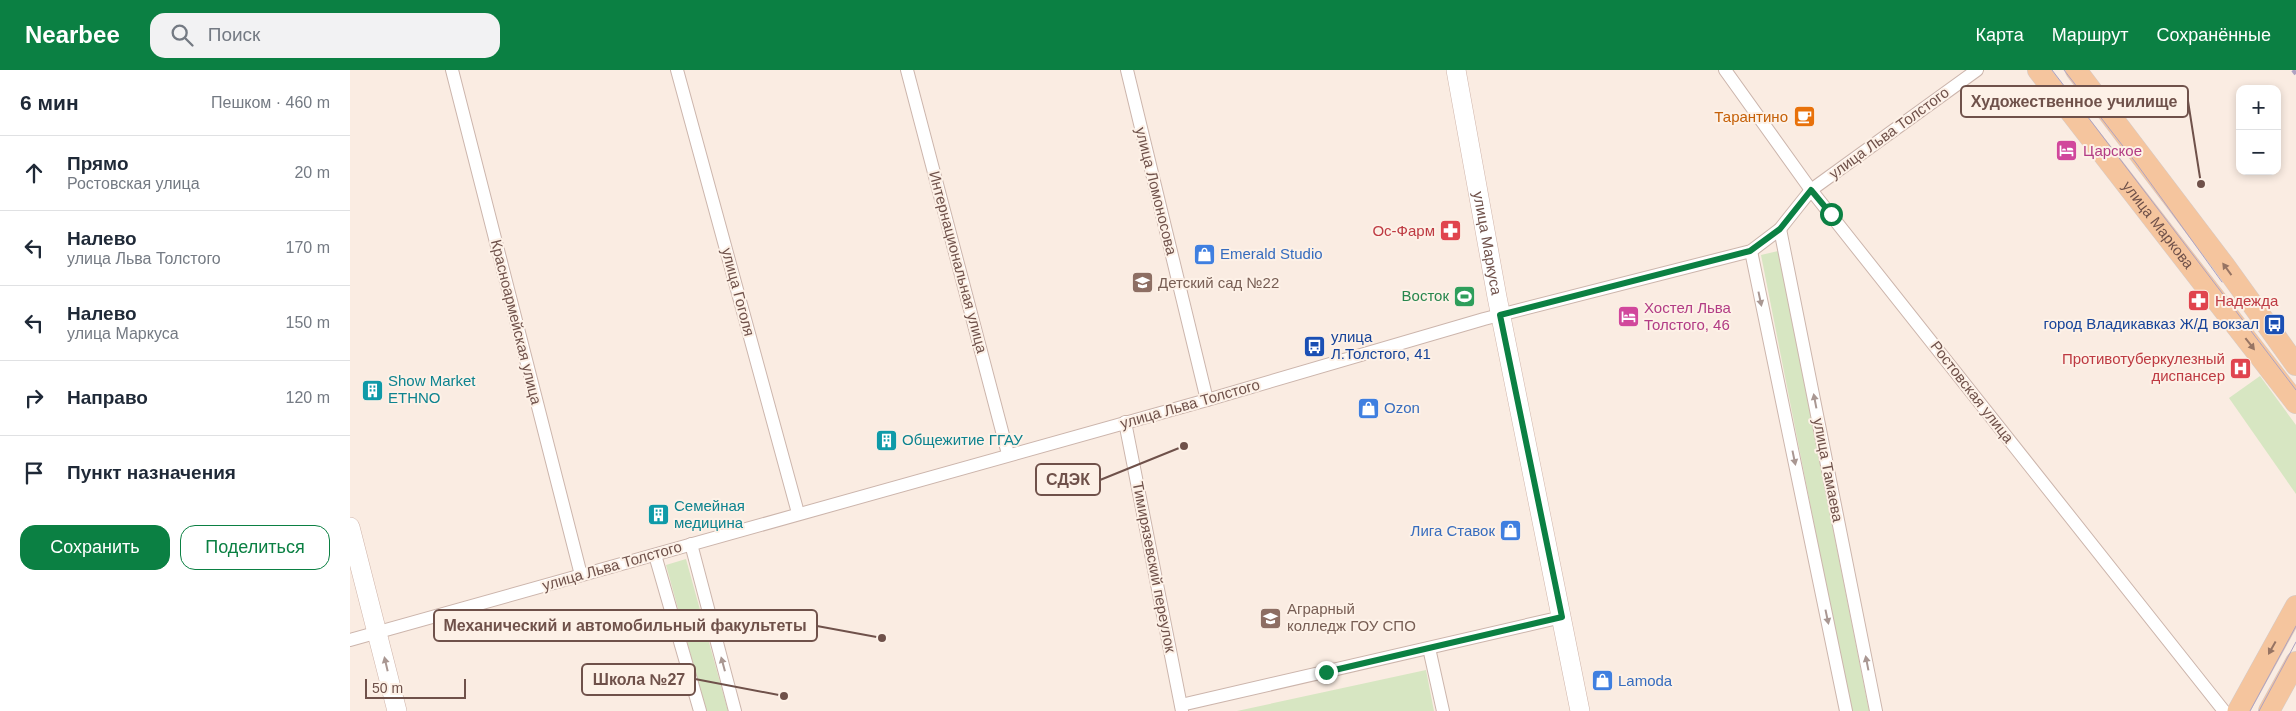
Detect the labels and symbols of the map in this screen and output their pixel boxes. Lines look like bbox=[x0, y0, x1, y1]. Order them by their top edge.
street label: улица Льва Толстого bbox=[1825, 83, 1952, 182]
callout: Художественное училище bbox=[1961, 86, 2188, 117]
text: Художественное училище bbox=[1971, 93, 2177, 110]
cafe icon: Тарантино bbox=[1792, 105, 1816, 129]
place label: Тарантино bbox=[1714, 108, 1788, 125]
street label: улица Ломоносова bbox=[1132, 125, 1181, 257]
hotel icon: Царское bbox=[2055, 139, 2079, 163]
place label: Царское bbox=[2083, 142, 2142, 159]
street label: Интернациональная улица bbox=[926, 169, 991, 355]
street label: улица Маркова bbox=[2119, 178, 2198, 272]
street label: улица Маркуса bbox=[1470, 190, 1506, 297]
route start bbox=[1820, 203, 1843, 226]
pharmacy icon: Ос-Фарм bbox=[1439, 219, 1463, 243]
place label: Ос-Фарм bbox=[1372, 222, 1435, 239]
street label: Красноармейская улица bbox=[488, 238, 545, 407]
shop icon: Emerald Studio bbox=[1192, 242, 1216, 266]
place label: Emerald Studio bbox=[1220, 245, 1323, 262]
street label: улица Гоголя bbox=[719, 246, 758, 338]
one-way arrow bbox=[2222, 262, 2232, 276]
school or university icon: Детский сад №22 bbox=[1130, 271, 1154, 295]
place label: Детский сад №22 bbox=[1158, 274, 1279, 291]
sports icon: Восток bbox=[1453, 284, 1477, 308]
place label: Восток bbox=[1402, 287, 1449, 304]
pharmacy icon: Надежда bbox=[2187, 289, 2211, 313]
one-way arrow bbox=[1757, 291, 1765, 307]
place label: Надежда bbox=[2215, 292, 2279, 309]
place label: Хостел Льва Толстого, 46 bbox=[1644, 299, 1732, 333]
hotel icon: Хостел Льва Толстого, 46 bbox=[1616, 305, 1640, 329]
bus stop icon: город Владикавказ Ж/Д вокзал bbox=[2263, 312, 2287, 336]
place label: город Владикавказ Ж/Д вокзал bbox=[2044, 315, 2259, 332]
place label: улица Л.Толстого, 41 bbox=[1331, 328, 1431, 362]
bus stop icon: улица Л.Толстого, 41 bbox=[1303, 334, 1327, 358]
street label: Ростовская улица bbox=[1927, 337, 2018, 446]
one-way arrow bbox=[2244, 337, 2255, 350]
place label: Противотуберкулезный диспансер bbox=[2062, 350, 2225, 384]
hospital icon: Противотуберкулезный диспансер bbox=[2229, 356, 2253, 380]
place label: Show Market ETHNO bbox=[388, 372, 476, 406]
street label: улица Льва Толстого bbox=[1118, 375, 1261, 432]
building icon: Show Market ETHNO bbox=[360, 378, 384, 402]
one-way arrow bbox=[1810, 392, 1818, 408]
shop icon: Ozon bbox=[1356, 396, 1380, 420]
place label: Ozon bbox=[1384, 399, 1420, 416]
street label: улица Тамаева bbox=[1810, 417, 1847, 524]
building icon: Общежитие ГГАУ bbox=[874, 428, 898, 452]
place label: Общежитие ГГАУ bbox=[902, 431, 1023, 448]
one-way arrow bbox=[1790, 450, 1798, 466]
callout: СДЭК bbox=[1036, 464, 1100, 495]
text: СДЭК bbox=[1046, 471, 1090, 488]
street label: Тимирязевский переулок bbox=[1130, 480, 1179, 654]
place label: Семейная медицина bbox=[674, 497, 745, 531]
building icon: Семейная медицина bbox=[646, 503, 670, 527]
shop icon: Лига Ставок bbox=[1499, 519, 1523, 543]
place label: Лига Ставок bbox=[1411, 522, 1495, 539]
street label: улица Льва Толстого bbox=[540, 537, 683, 594]
place label: Аграрный колледж ГОУ СПО bbox=[1287, 600, 1416, 634]
school or university icon: Аграрный колледж ГОУ СПО bbox=[1259, 606, 1283, 630]
one-way arrow bbox=[1823, 609, 1831, 625]
callout: Механический и автомобильный факультеты bbox=[434, 610, 817, 641]
text: Механический и автомобильный факультеты bbox=[443, 617, 807, 634]
one-way arrow bbox=[2268, 642, 2277, 655]
one-way arrow bbox=[1862, 655, 1870, 671]
one-way arrow bbox=[382, 656, 390, 671]
one-way arrow bbox=[719, 656, 727, 671]
route end bbox=[1315, 661, 1338, 684]
callout: Школа №27 bbox=[582, 664, 695, 695]
shop icon: Lamoda bbox=[1590, 669, 1614, 693]
text: Школа №27 bbox=[593, 671, 685, 688]
place label: Lamoda bbox=[1618, 672, 1673, 689]
scale bar bbox=[365, 676, 466, 699]

